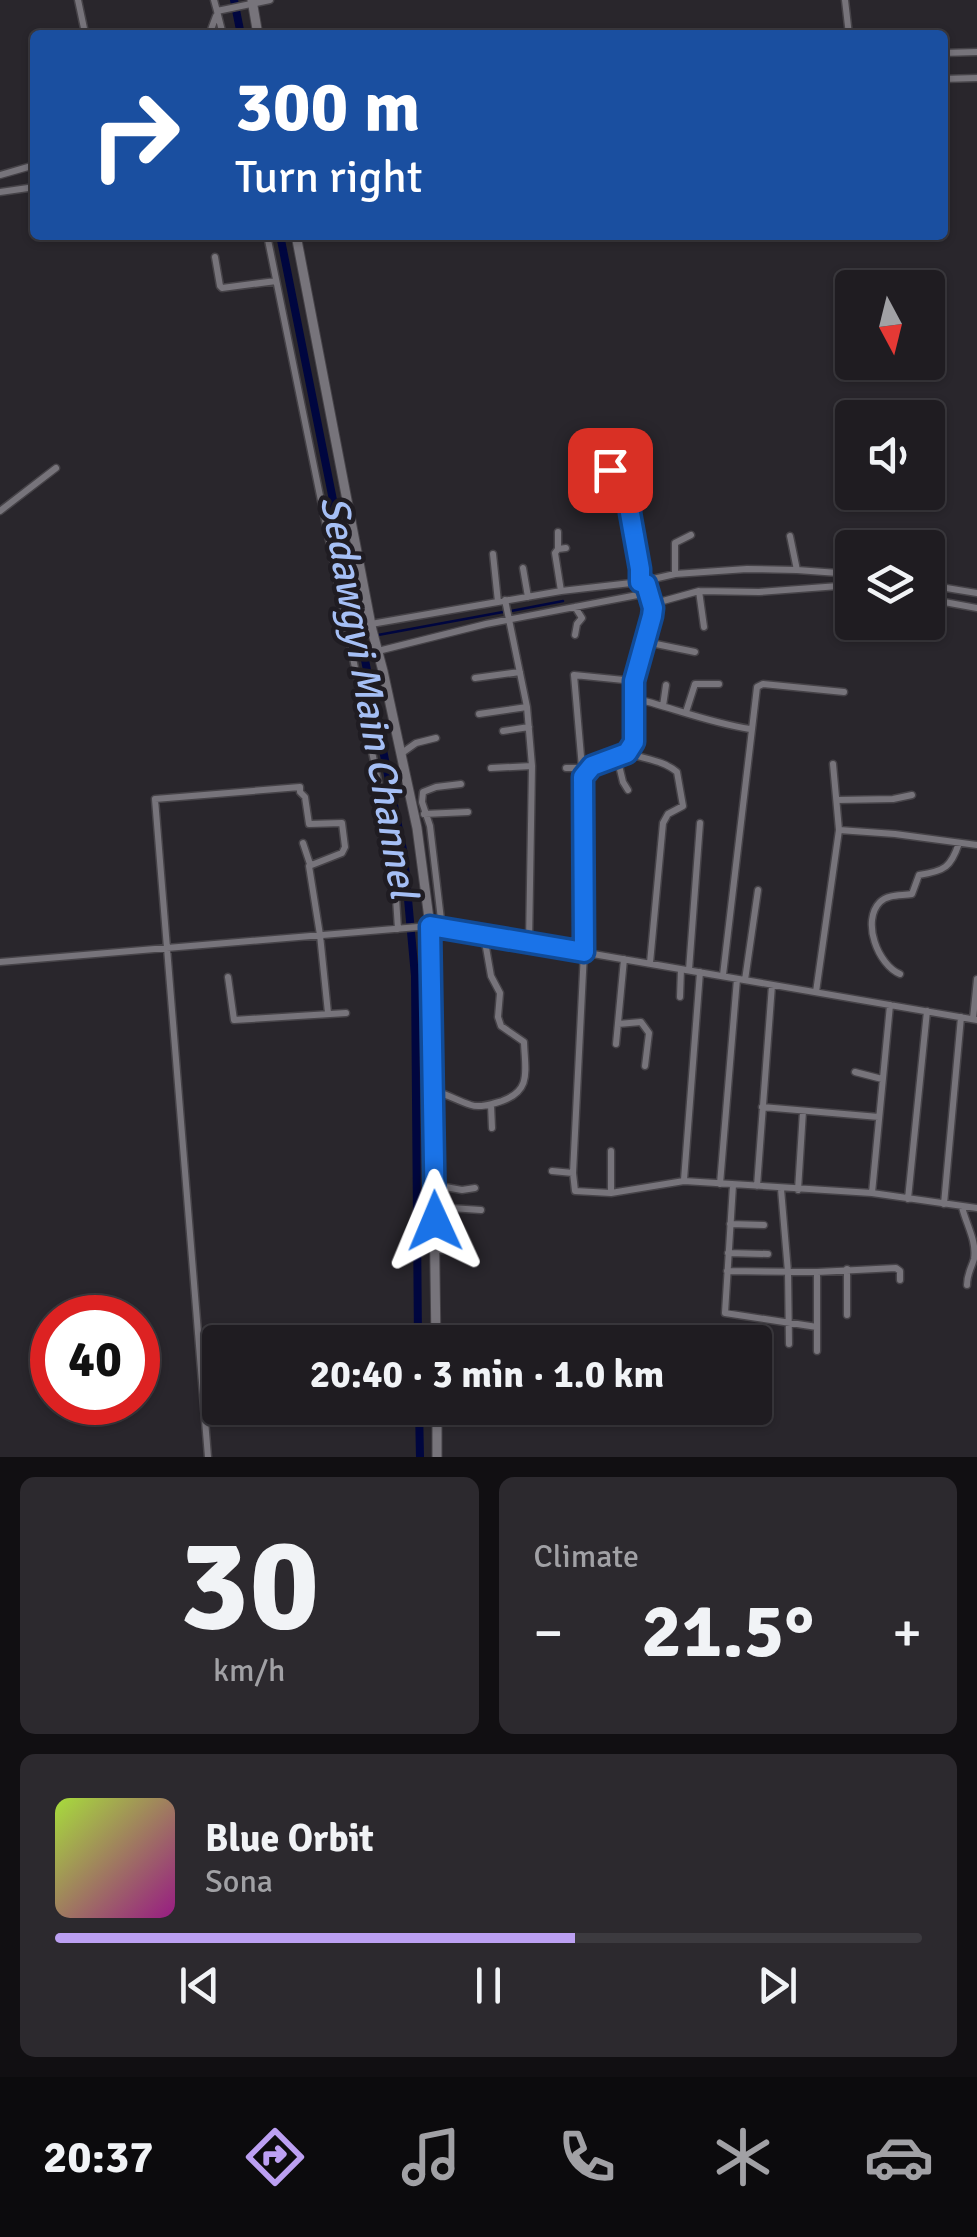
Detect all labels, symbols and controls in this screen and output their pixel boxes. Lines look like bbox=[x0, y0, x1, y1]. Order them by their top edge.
text: 300 m bbox=[235, 64, 420, 150]
icon: right bbox=[70, 70, 200, 200]
text: Turn right bbox=[235, 150, 423, 205]
north arrow bbox=[835, 270, 945, 380]
map controls bbox=[835, 270, 945, 640]
button: sound bbox=[835, 400, 945, 510]
pin bbox=[568, 428, 653, 513]
icon: arrive bbox=[583, 443, 638, 498]
water label: Sedawgyi Main Channel bbox=[309, 492, 430, 905]
button: layers bbox=[835, 530, 945, 640]
position arrow bbox=[383, 1169, 487, 1273]
speed limit sign: 40 bbox=[30, 1295, 160, 1425]
text: 20:40 · 3 min · 1.0 km bbox=[310, 1351, 664, 1398]
text: 30 bbox=[179, 1506, 319, 1666]
text: Climate bbox=[534, 1537, 639, 1576]
text: 21.5° bbox=[641, 1585, 814, 1678]
text: − bbox=[534, 1599, 563, 1667]
text: + bbox=[892, 1599, 922, 1667]
text: km/h bbox=[213, 1651, 285, 1690]
text: Blue Orbit bbox=[205, 1815, 374, 1862]
text: Sona bbox=[205, 1862, 273, 1901]
icon: previous bbox=[172, 1958, 227, 2013]
icon: pause bbox=[461, 1958, 516, 2013]
icon: next bbox=[750, 1958, 805, 2013]
icon: directions bbox=[240, 2122, 310, 2192]
icon: music bbox=[396, 2122, 466, 2192]
icon: phone bbox=[552, 2122, 622, 2192]
icon: climate bbox=[708, 2122, 778, 2192]
icon: car bbox=[864, 2122, 934, 2192]
text: 20:37 bbox=[43, 2130, 153, 2185]

